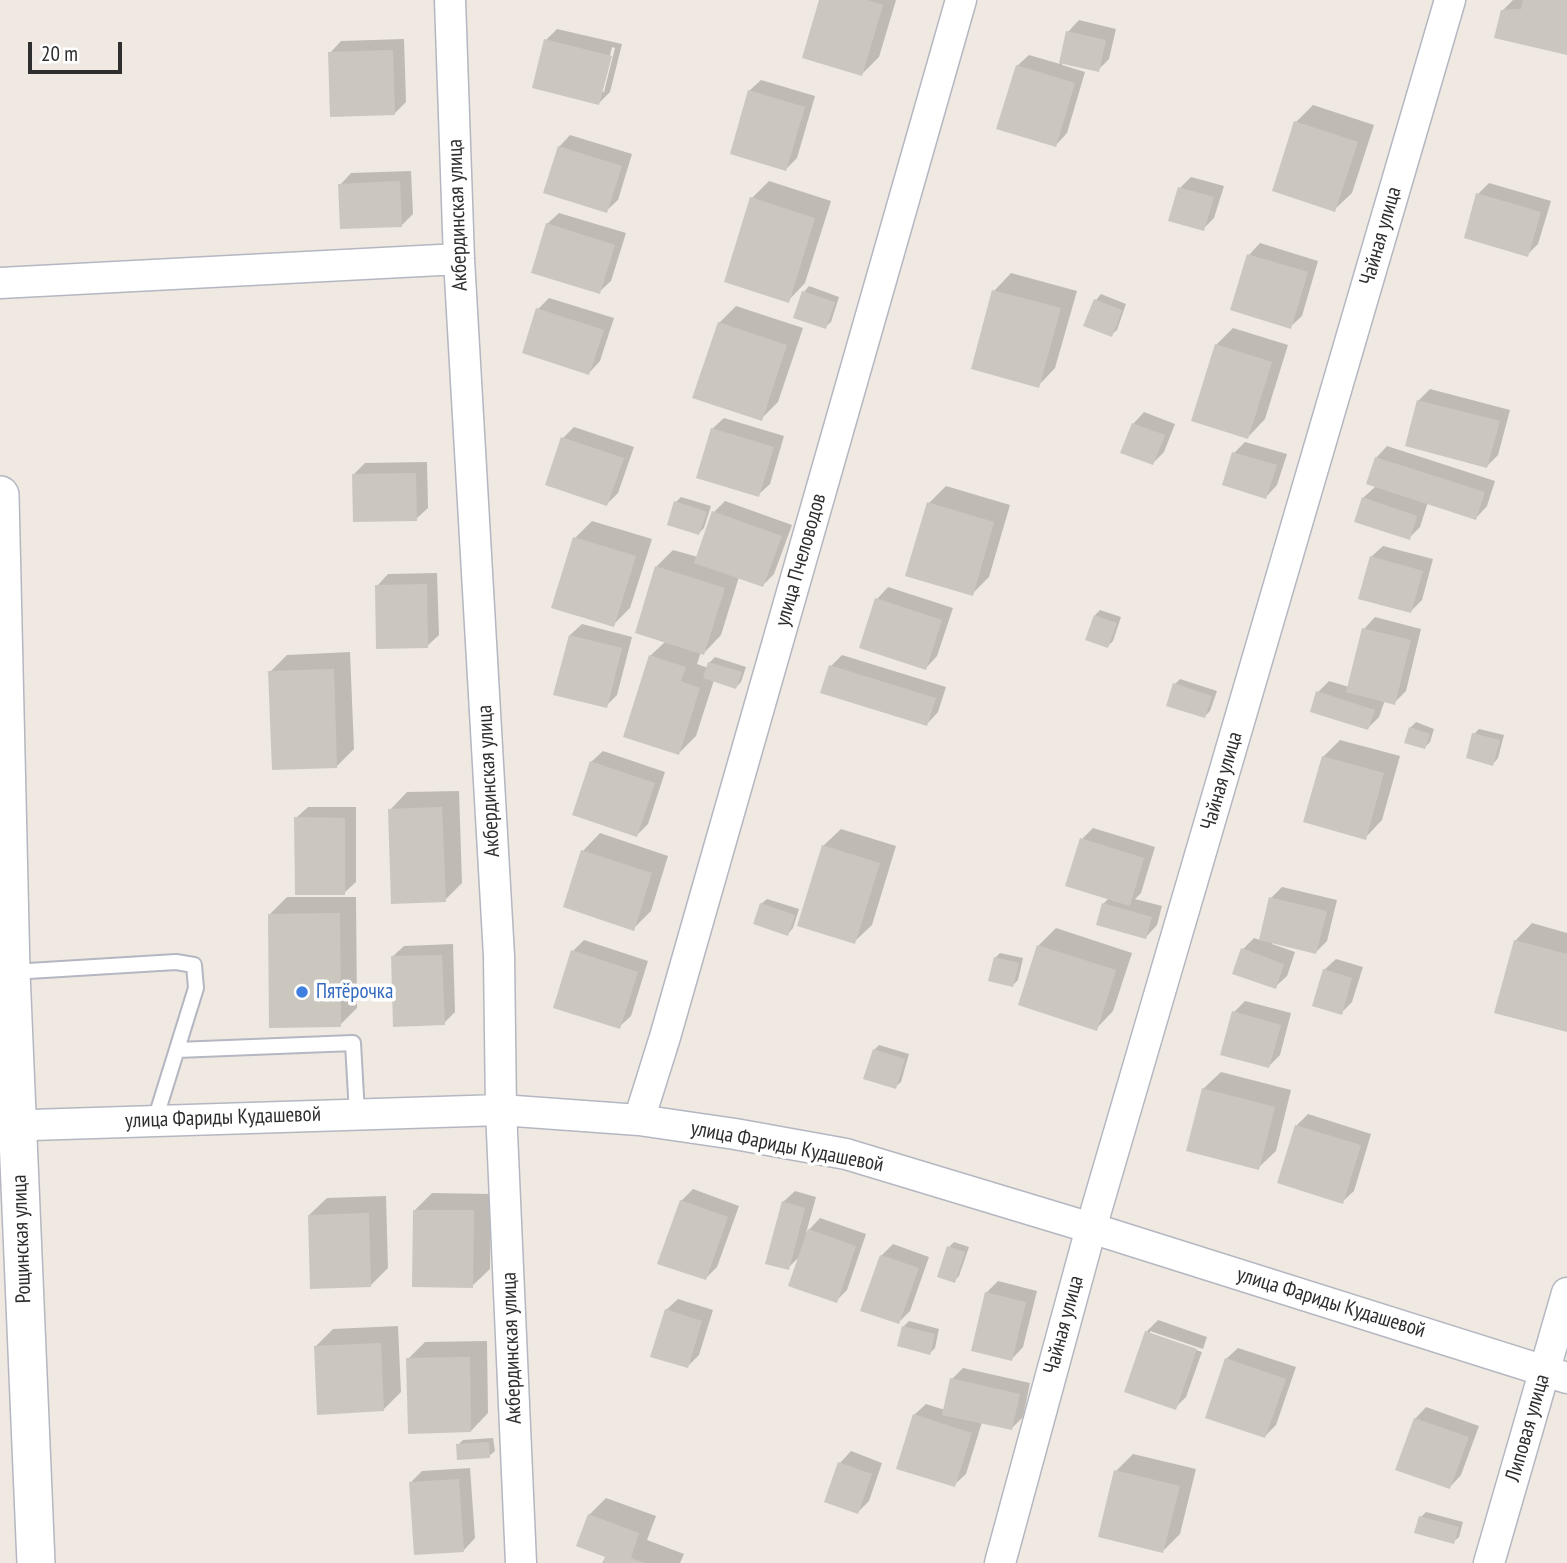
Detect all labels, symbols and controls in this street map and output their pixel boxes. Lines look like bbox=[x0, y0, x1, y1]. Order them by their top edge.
scale bar bbox=[32, 28, 126, 72]
text: 20 m bbox=[41, 40, 78, 67]
street label: Акбердинская улица bbox=[443, 139, 473, 291]
street label: Чайная улица bbox=[1355, 184, 1407, 288]
street label: улица Пчеловодов bbox=[770, 491, 832, 629]
street label: Акбердинская улица bbox=[472, 704, 506, 858]
street label: Чайная улица bbox=[1196, 729, 1248, 833]
place label: Пятёрочка bbox=[316, 979, 393, 1005]
marker: Пятёрочка bbox=[294, 984, 310, 1000]
street label: улица Фариды Кудашевой bbox=[125, 1102, 321, 1134]
street label: улица Фариды Кудашевой bbox=[688, 1116, 886, 1178]
street label: Рощинская улица bbox=[7, 1174, 37, 1304]
street label: улица Фариды Кудашевой bbox=[1234, 1262, 1428, 1344]
street label: Акбердинская улица bbox=[497, 1272, 527, 1424]
street label: Чайная улица bbox=[1039, 1273, 1089, 1377]
street label: Липовая улица bbox=[1501, 1371, 1555, 1485]

